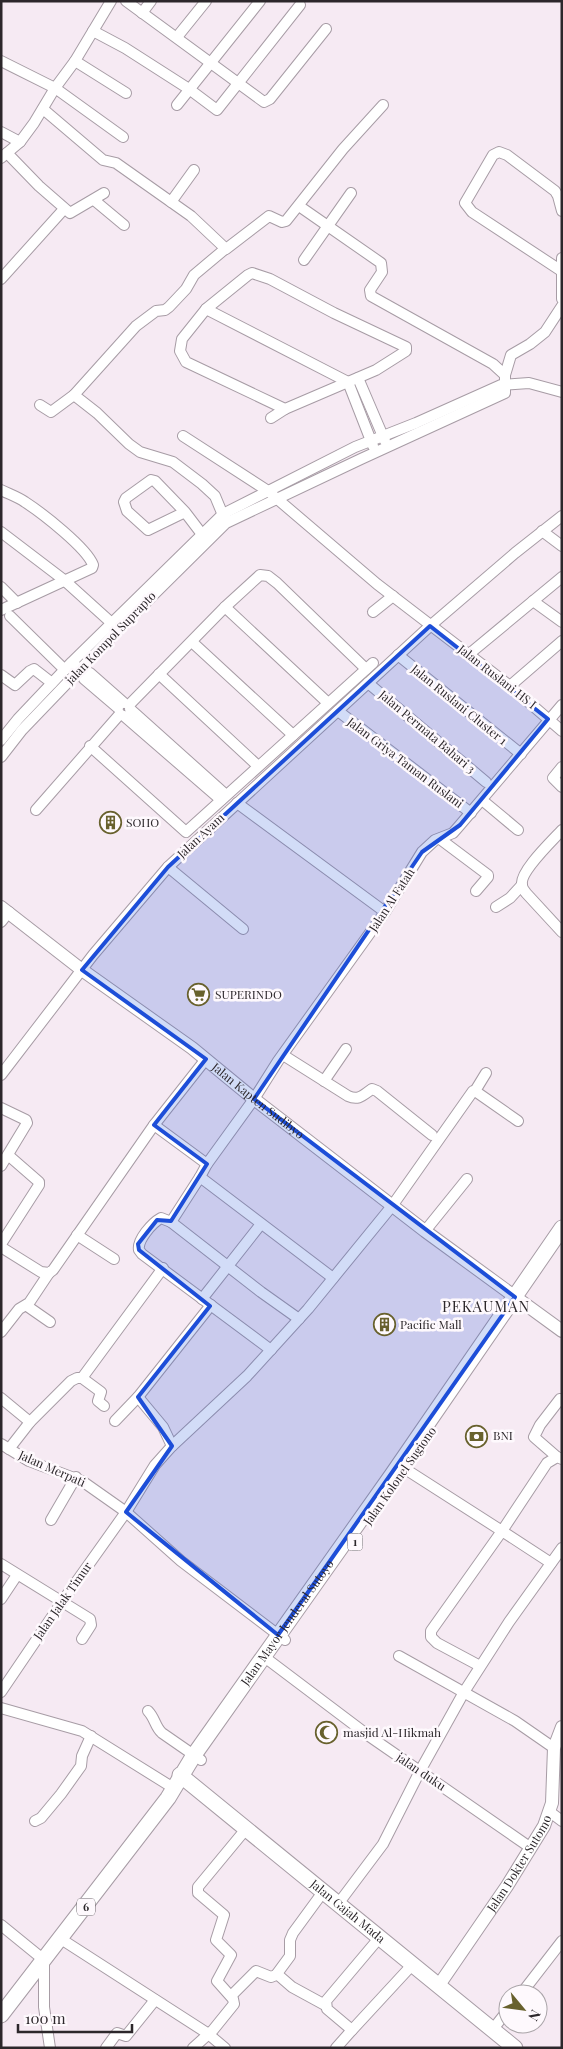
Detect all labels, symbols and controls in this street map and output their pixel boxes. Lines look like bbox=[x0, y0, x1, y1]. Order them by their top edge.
street label: jalan Kompol Suprapto bbox=[61, 587, 159, 688]
street label: Jalan Ruslani HS I bbox=[454, 640, 540, 712]
street label: Jalan Ruslani Cluster 1 bbox=[407, 660, 511, 748]
street label: Jalan Permata Bahari 3 bbox=[375, 686, 479, 776]
street label: Jalan Griya Taman Ruslani bbox=[344, 713, 467, 811]
street label: Jalan Ayam bbox=[173, 809, 228, 862]
building icon: SOHO bbox=[98, 811, 122, 835]
place label: SOHO bbox=[126, 814, 159, 830]
street label: Jalan Al Fatah bbox=[364, 865, 418, 935]
supermarket icon: SUPERINDO bbox=[187, 983, 211, 1007]
place label: SUPERINDO bbox=[215, 986, 282, 1002]
street label: Jalan Kapten Sudibyo bbox=[208, 1058, 308, 1142]
district label: PEKAUMAN bbox=[442, 1296, 530, 1316]
building icon: Pacific Mall bbox=[372, 1313, 396, 1337]
place label: Pacific Mall bbox=[400, 1316, 462, 1332]
street label: Jalan Kolonel Sugiono bbox=[359, 1423, 439, 1529]
bank icon: BNI bbox=[465, 1424, 489, 1448]
place label: BNI bbox=[493, 1427, 513, 1443]
street label: Jalan Merpati bbox=[16, 1446, 89, 1490]
road number: 1 bbox=[348, 1534, 362, 1550]
street label: Jalan Mayor Jenderal Sutoyo bbox=[236, 1556, 337, 1689]
street label: Jalan Jalak Timur bbox=[29, 1558, 95, 1643]
mosque icon: masjid Al-Hikmah bbox=[315, 1721, 339, 1745]
place label: masjid Al-Hikmah bbox=[343, 1724, 441, 1740]
street label: jalan duku bbox=[393, 1748, 449, 1794]
street label: Jalan Dokter Sutomo bbox=[482, 1812, 554, 1915]
street label: Jalan Gajah Mada bbox=[306, 1875, 389, 1946]
road number: 6 bbox=[77, 1898, 95, 1915]
north arrow bbox=[498, 1984, 548, 2034]
scale bar bbox=[18, 2002, 131, 2034]
text: N bbox=[524, 2007, 546, 2025]
text: 100 m bbox=[25, 2008, 66, 2028]

